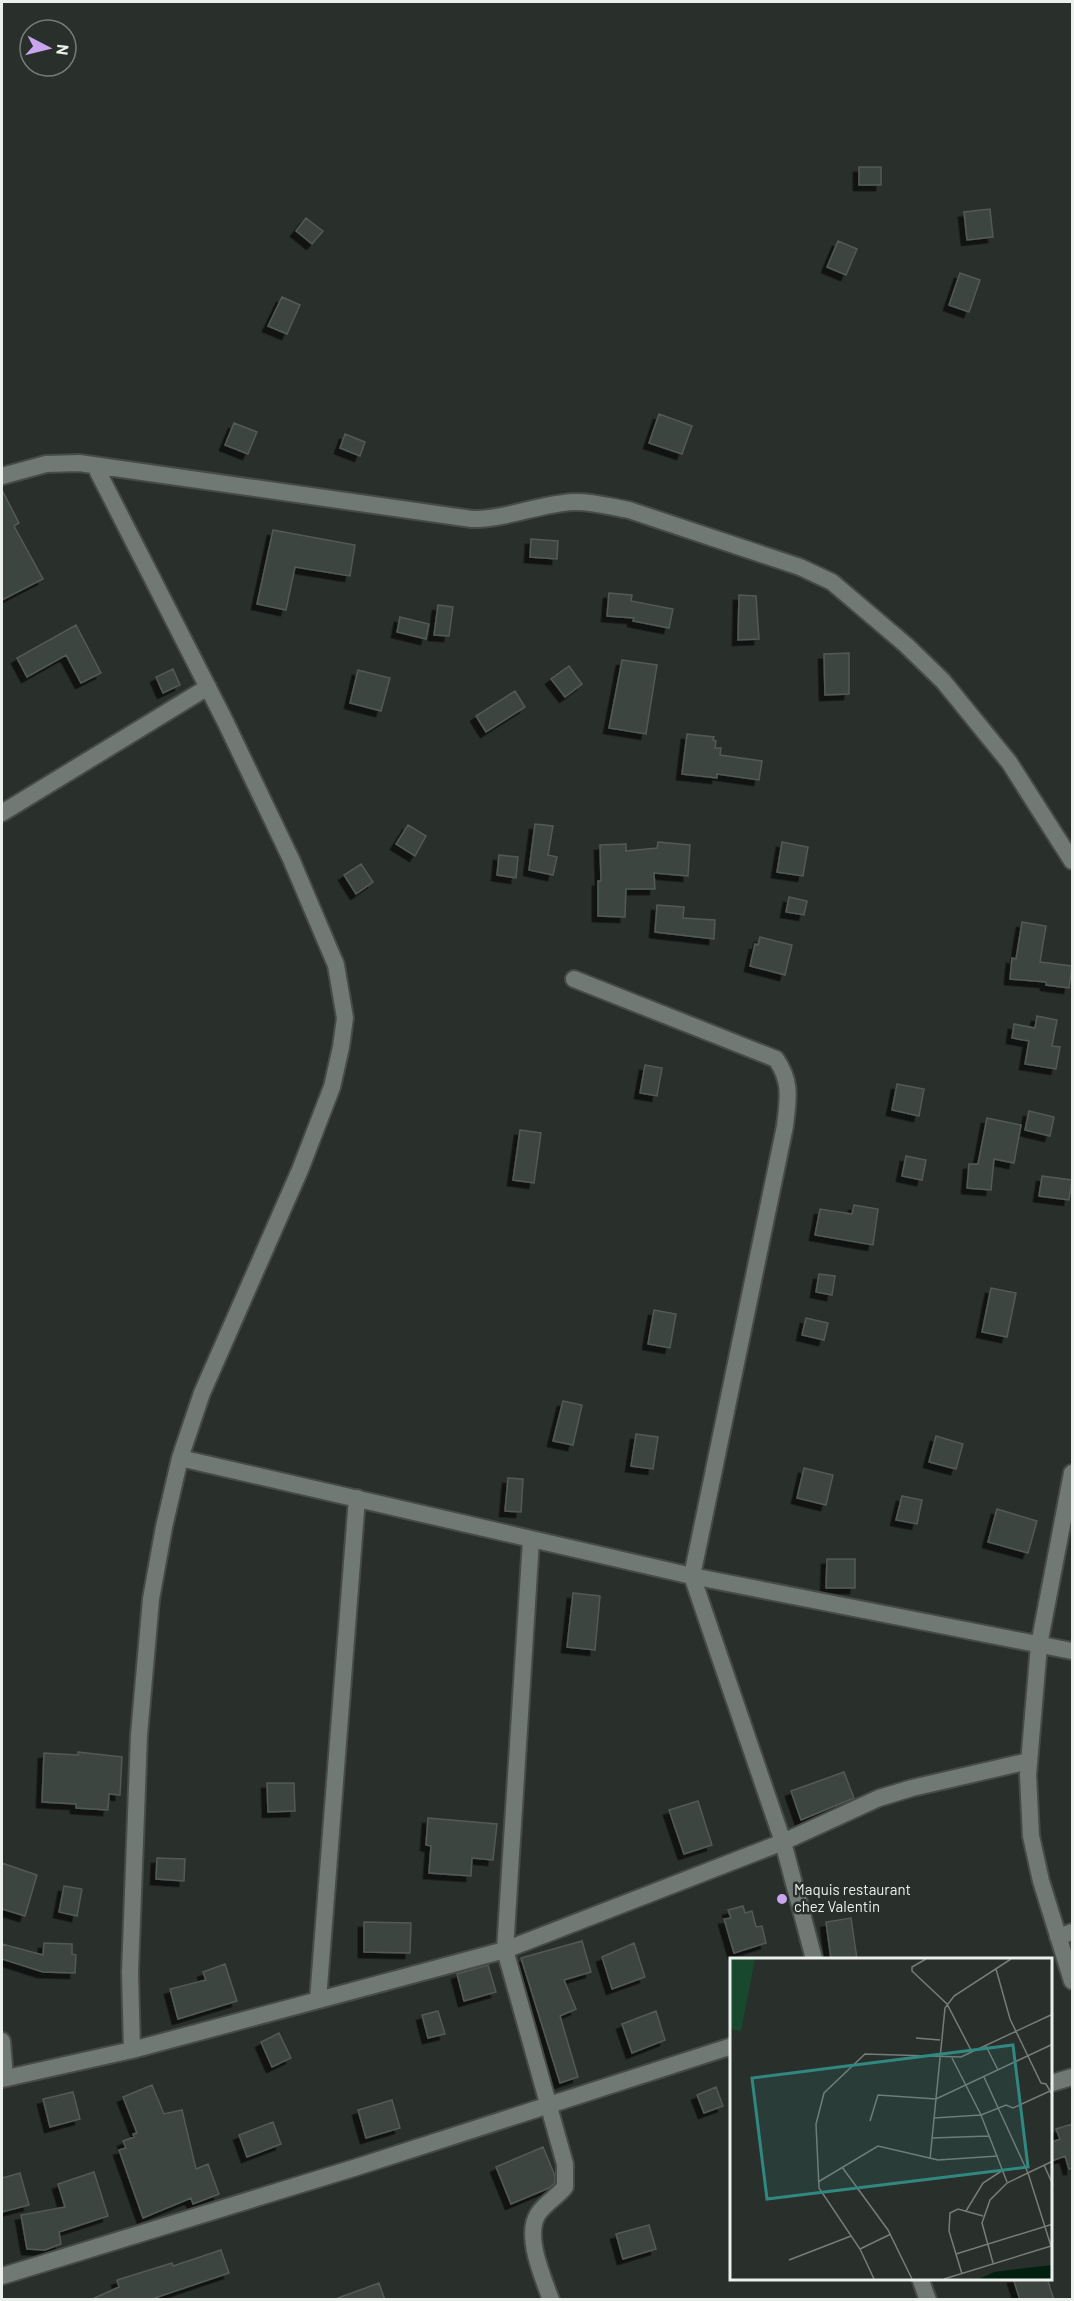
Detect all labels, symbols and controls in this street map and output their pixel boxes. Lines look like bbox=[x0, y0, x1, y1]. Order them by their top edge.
north arrow bbox=[18, 18, 78, 78]
text: N bbox=[53, 43, 73, 56]
place label: Maquis restaurant chez Valentin bbox=[794, 1880, 911, 1915]
marker: Maquis restaurant chez Valentin bbox=[775, 1892, 789, 1906]
inset map bbox=[730, 1958, 1053, 2280]

